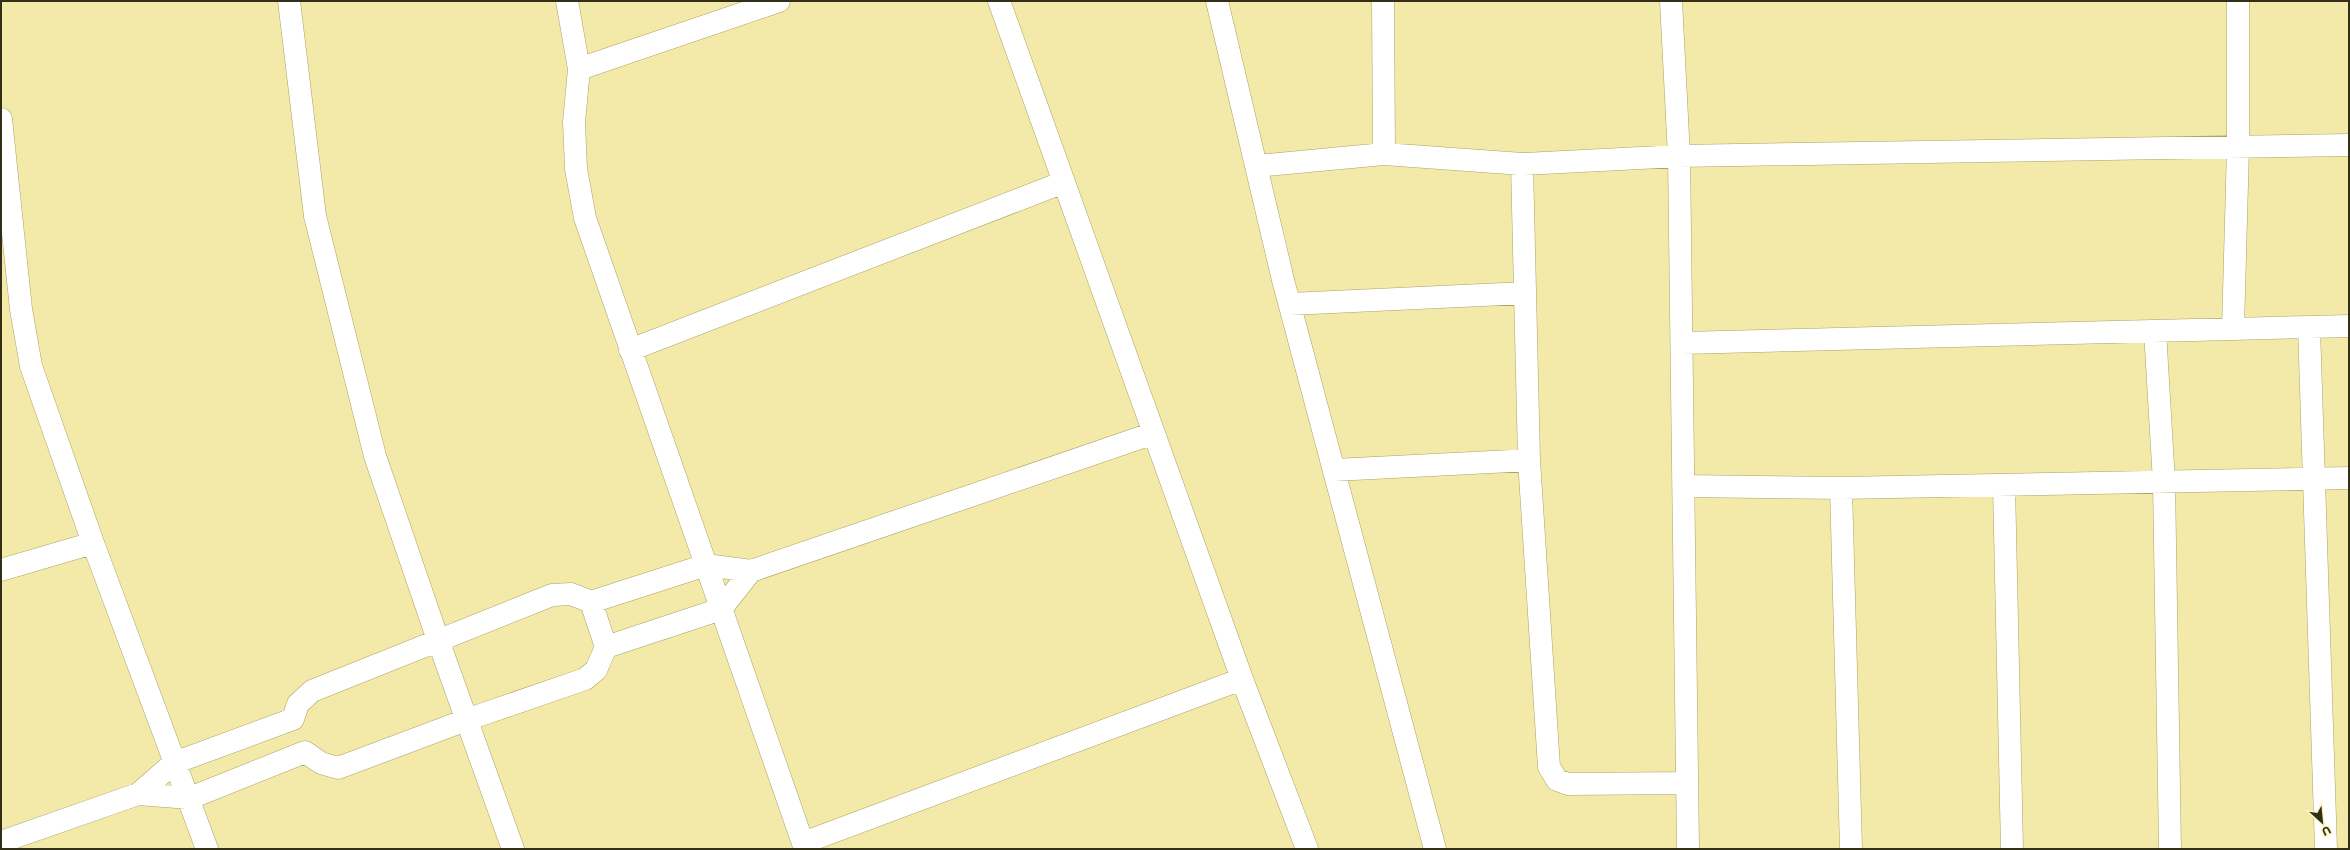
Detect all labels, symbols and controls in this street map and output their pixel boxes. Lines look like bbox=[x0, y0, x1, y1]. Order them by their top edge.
north arrow bbox=[2302, 802, 2342, 842]
text: U bbox=[2319, 823, 2334, 839]

